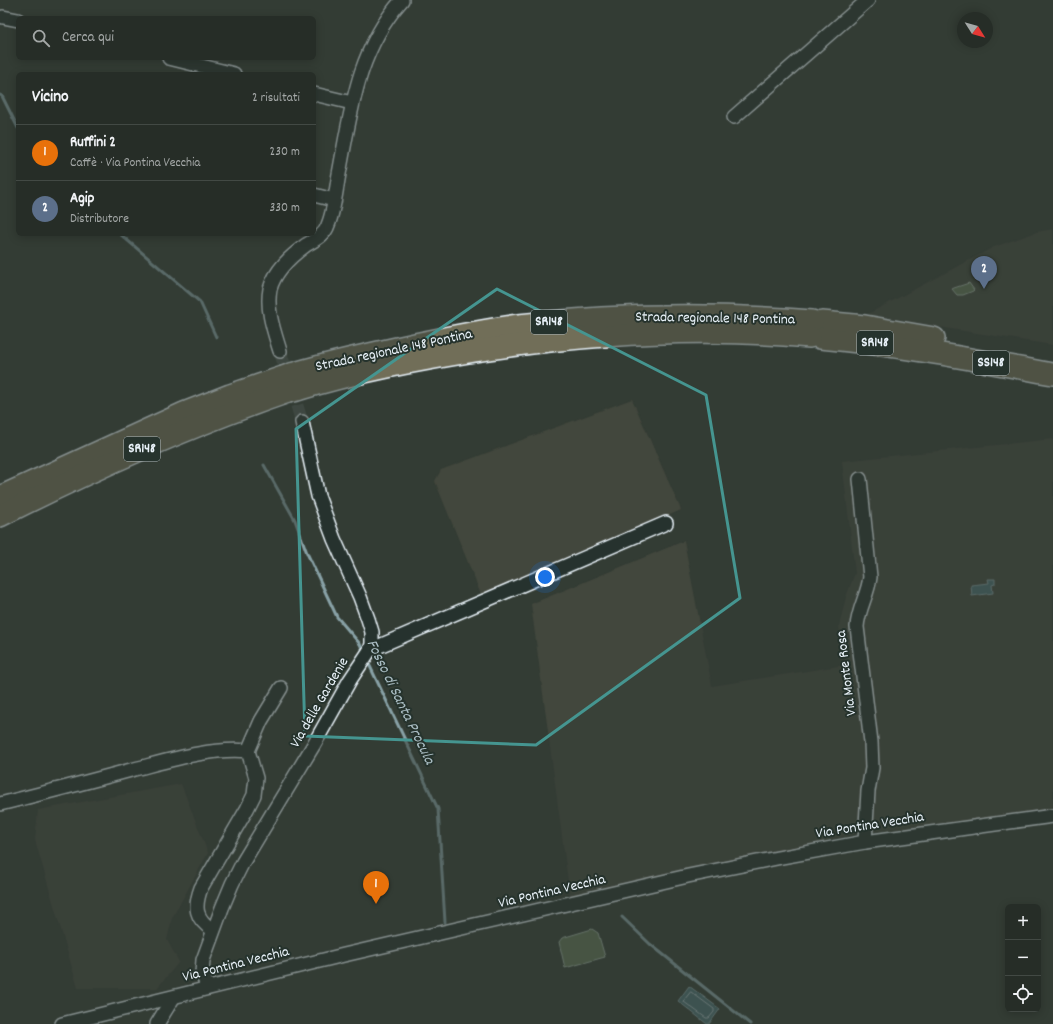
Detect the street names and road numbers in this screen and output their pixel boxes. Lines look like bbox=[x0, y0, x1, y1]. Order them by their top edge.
street label: Strada regionale 148 Pontina bbox=[635, 307, 796, 331]
road number: SR148 bbox=[531, 310, 567, 334]
street label: Strada regionale 148 Pontina bbox=[314, 323, 475, 378]
road number: SR148 bbox=[857, 331, 893, 355]
road number: SS148 bbox=[973, 351, 1009, 375]
road number: SR148 bbox=[124, 437, 160, 461]
street label: Via Monte Rosa bbox=[831, 628, 863, 717]
street label: Via delle Gardenie bbox=[285, 653, 355, 752]
street label: Via Pontina Vecchia bbox=[814, 806, 927, 845]
street label: Via Pontina Vecchia bbox=[496, 869, 609, 915]
street label: Via Pontina Vecchia bbox=[180, 941, 292, 989]

